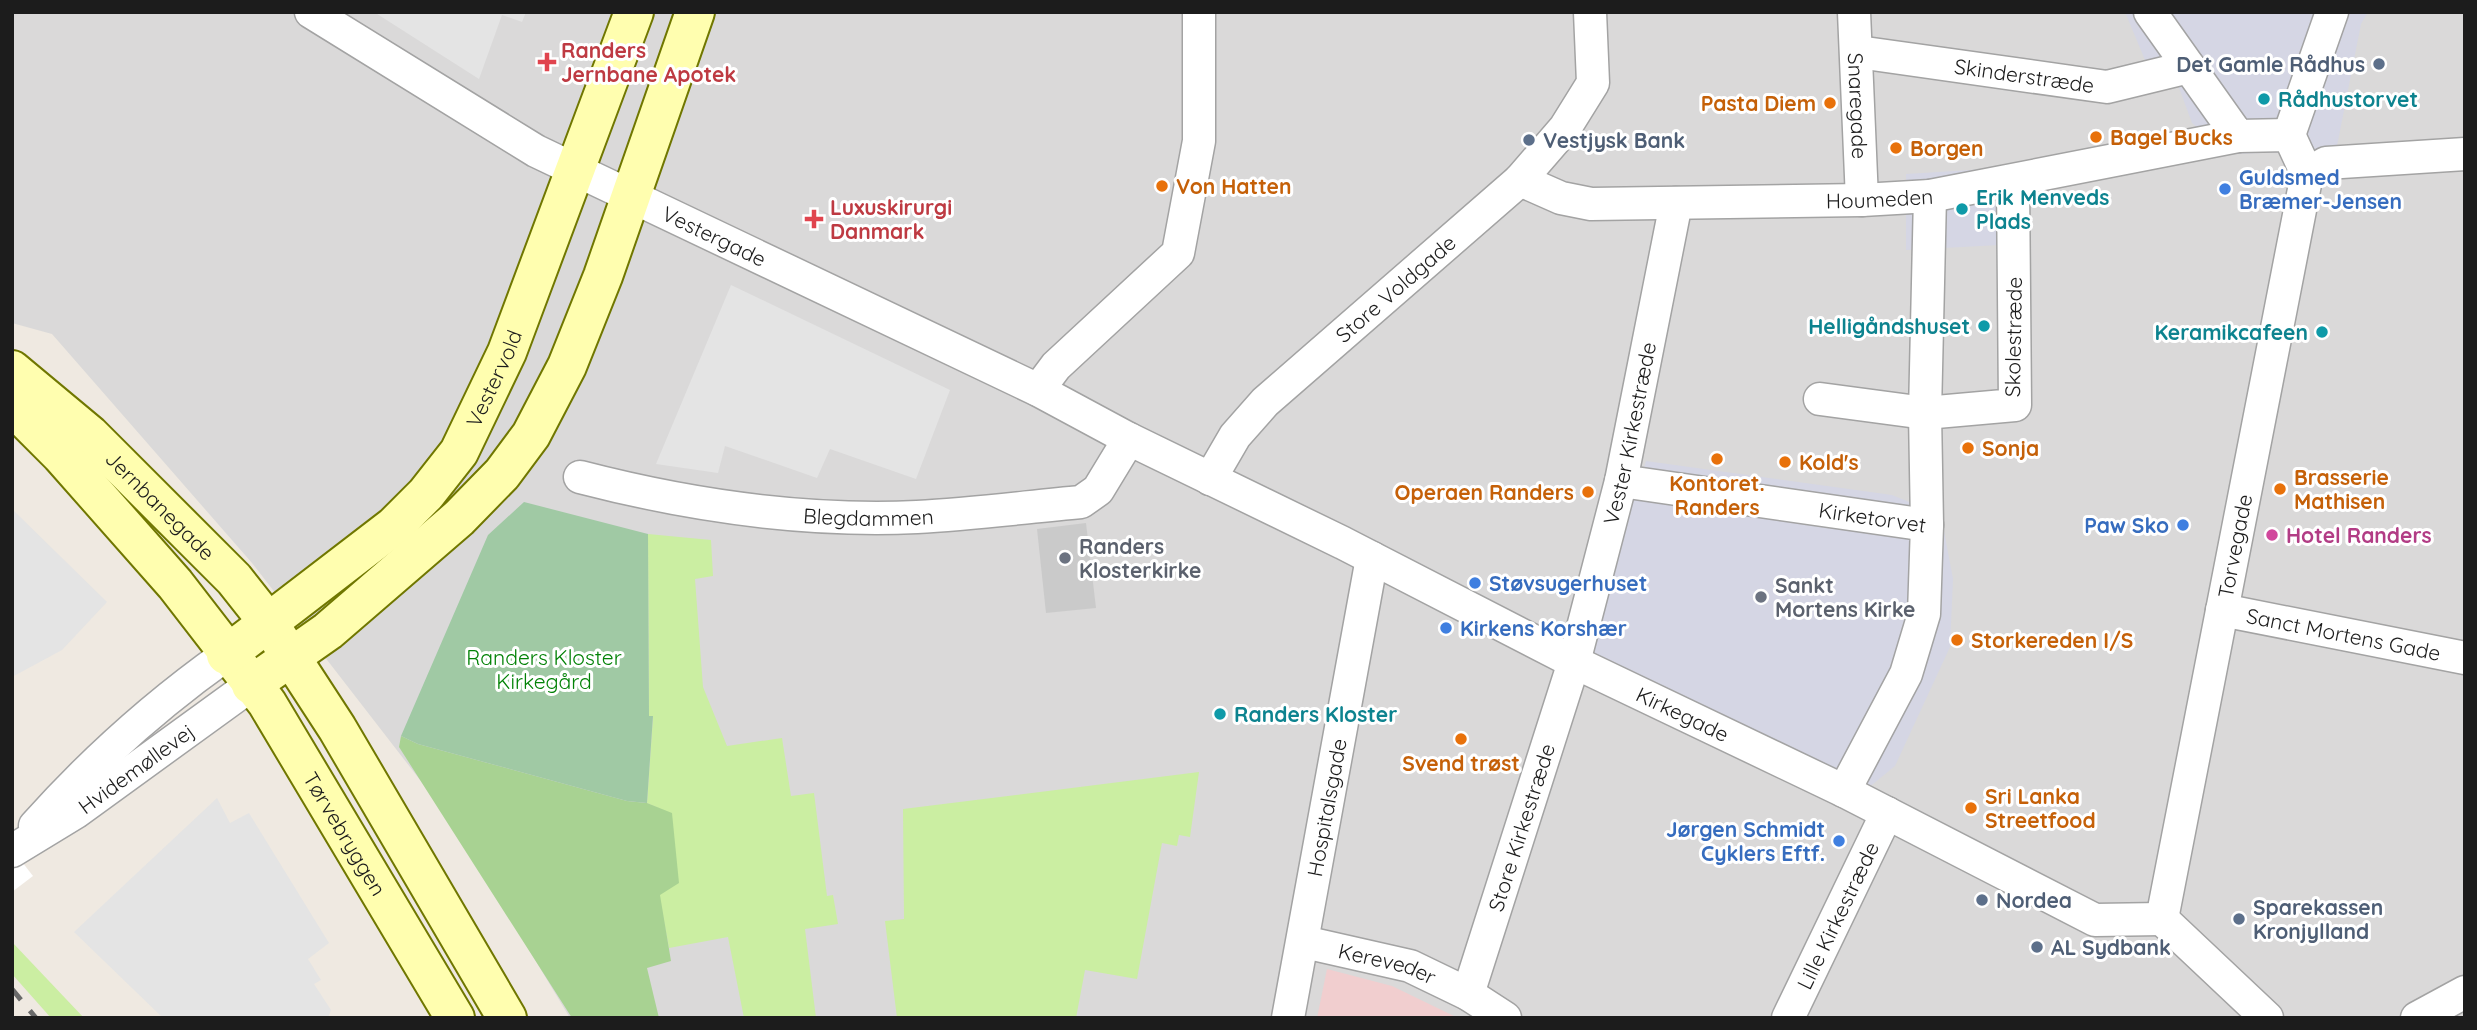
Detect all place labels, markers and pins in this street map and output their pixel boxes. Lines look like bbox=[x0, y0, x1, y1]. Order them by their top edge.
place label: Randers Jernbane Apotek bbox=[561, 37, 736, 87]
place label: Det Gamle Rådhus bbox=[2176, 51, 2365, 77]
marker: Randers Jernbane Apotek bbox=[539, 54, 555, 70]
marker: Det Gamle Rådhus bbox=[2371, 56, 2387, 72]
place label: Rådhustorvet bbox=[2278, 86, 2418, 112]
place label: Pasta Diem bbox=[1701, 90, 1816, 116]
marker: Rådhustorvet bbox=[2256, 91, 2272, 107]
marker: Pasta Diem bbox=[1822, 95, 1838, 111]
place label: Bagel Bucks bbox=[2110, 124, 2233, 150]
place label: Vestjysk Bank bbox=[1543, 127, 1685, 153]
marker: Bagel Bucks bbox=[2088, 129, 2104, 145]
marker: Vestjysk Bank bbox=[1521, 132, 1537, 148]
place label: Borgen bbox=[1910, 135, 1984, 161]
marker: Borgen bbox=[1888, 140, 1904, 156]
place label: Guldsmed Bræmer-Jensen bbox=[2239, 164, 2402, 214]
place label: Von Hatten bbox=[1176, 173, 1292, 199]
marker: Von Hatten bbox=[1154, 178, 1170, 194]
marker: Guldsmed Bræmer-Jensen bbox=[2217, 181, 2233, 197]
place label: Erik Menveds Plads bbox=[1976, 184, 2109, 234]
place label: Luxuskirurgi Danmark bbox=[830, 194, 952, 244]
marker: Erik Menveds Plads bbox=[1954, 201, 1970, 217]
marker: Luxuskirurgi Danmark bbox=[804, 209, 824, 229]
place label: Helligåndshuset bbox=[1808, 313, 1970, 339]
marker: Helligåndshuset bbox=[1976, 318, 1992, 334]
place label: Keramikcafeen bbox=[2154, 319, 2308, 345]
marker: Keramikcafeen bbox=[2314, 324, 2330, 340]
place label: Sonja bbox=[1982, 435, 2039, 461]
marker: Sonja bbox=[1960, 440, 1976, 456]
place label: Kold's bbox=[1799, 449, 1859, 475]
marker: Kontoret. Randers bbox=[1709, 451, 1725, 467]
marker: Kold's bbox=[1777, 454, 1793, 470]
place label: Brasserie Mathisen bbox=[2294, 464, 2389, 514]
place label: Kontoret. Randers bbox=[1669, 470, 1765, 520]
place label: Operaen Randers bbox=[1395, 479, 1574, 505]
marker: Brasserie Mathisen bbox=[2272, 481, 2288, 497]
marker: Operaen Randers bbox=[1580, 484, 1596, 500]
place label: Paw Sko bbox=[2084, 512, 2169, 538]
marker: Paw Sko bbox=[2175, 517, 2191, 533]
place label: Hotel Randers bbox=[2286, 522, 2432, 548]
marker: Hotel Randers bbox=[2264, 527, 2280, 543]
place label: Randers Klosterkirke bbox=[1079, 533, 1201, 583]
marker: Randers Klosterkirke bbox=[1057, 550, 1073, 566]
place label: Støvsugerhuset bbox=[1489, 570, 1647, 596]
place label: Sankt Mortens Kirke bbox=[1775, 572, 1916, 622]
marker: Støvsugerhuset bbox=[1467, 575, 1483, 591]
marker: Sankt Mortens Kirke bbox=[1753, 589, 1769, 605]
place label: Kirkens Korshær bbox=[1460, 615, 1627, 641]
marker: Kirkens Korshær bbox=[1438, 620, 1454, 636]
place label: Storkereden I/S bbox=[1971, 627, 2133, 653]
marker: Storkereden I/S bbox=[1949, 632, 1965, 648]
place label: Randers Kloster bbox=[1234, 701, 1397, 727]
marker: Randers Kloster bbox=[1212, 706, 1228, 722]
marker: Svend trøst bbox=[1453, 731, 1469, 747]
place label: Svend trøst bbox=[1402, 750, 1520, 776]
place label: Sri Lanka Streetfood bbox=[1985, 783, 2096, 833]
marker: Sri Lanka Streetfood bbox=[1963, 800, 1979, 816]
place label: Jørgen Schmidt Cyklers Eftf. bbox=[1666, 816, 1825, 866]
marker: Jørgen Schmidt Cyklers Eftf. bbox=[1831, 833, 1847, 849]
place label: Nordea bbox=[1996, 887, 2072, 913]
marker: Nordea bbox=[1974, 892, 1990, 908]
place label: Sparekassen Kronjylland bbox=[2253, 894, 2383, 944]
marker: Sparekassen Kronjylland bbox=[2231, 911, 2247, 927]
place label: AL Sydbank bbox=[2051, 934, 2171, 960]
marker: AL Sydbank bbox=[2029, 939, 2045, 955]

